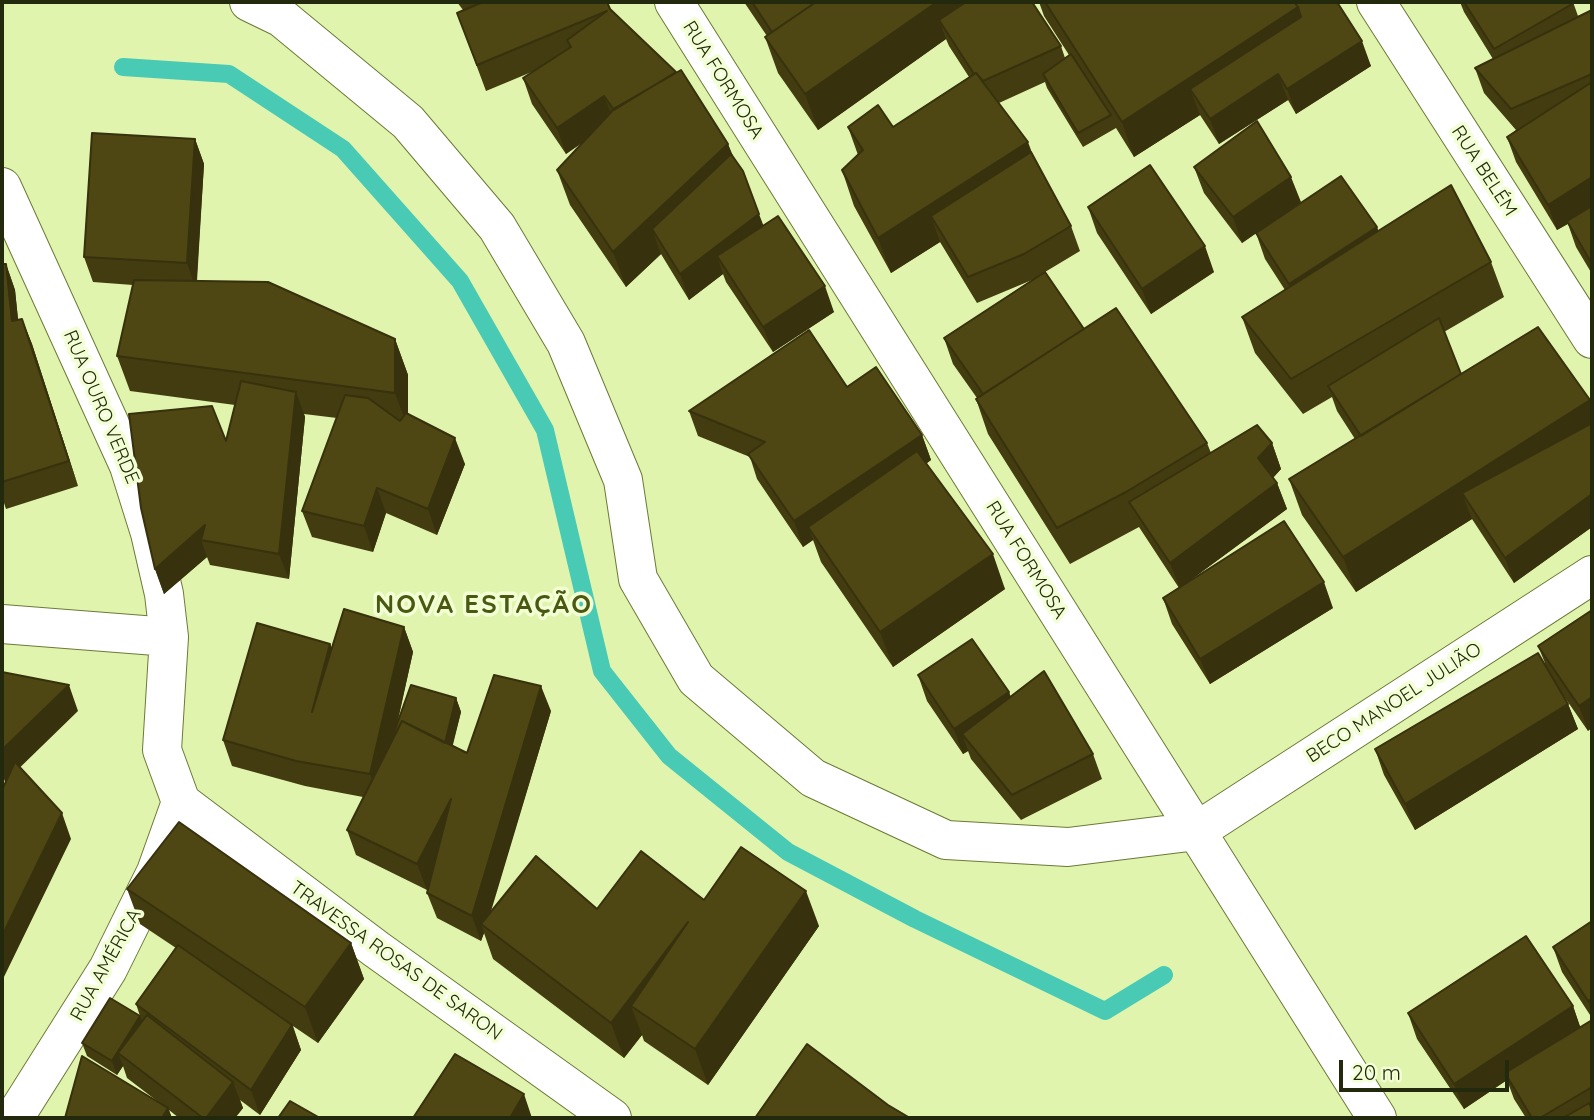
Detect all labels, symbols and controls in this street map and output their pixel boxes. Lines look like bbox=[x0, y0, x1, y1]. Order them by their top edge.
street label: RUA FORMOSA bbox=[678, 17, 768, 143]
street label: RUA BELÉM bbox=[1446, 121, 1522, 221]
street label: RUA OURO VERDE bbox=[58, 327, 144, 487]
street label: RUA FORMOSA bbox=[981, 497, 1071, 623]
district label: NOVA ESTAÇÃO bbox=[377, 589, 591, 621]
street label: BECO MANOEL JULIÃO bbox=[1302, 638, 1486, 768]
street label: TRAVESSA ROSAS DE SARON bbox=[286, 876, 506, 1046]
street label: RUA AMÉRICA bbox=[66, 905, 146, 1025]
scale bar bbox=[1342, 1046, 1512, 1090]
text: 20 m bbox=[1352, 1059, 1401, 1085]

